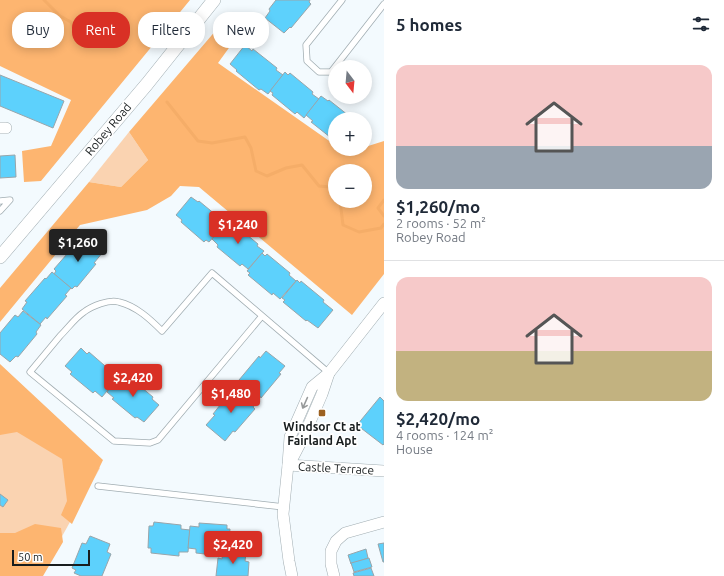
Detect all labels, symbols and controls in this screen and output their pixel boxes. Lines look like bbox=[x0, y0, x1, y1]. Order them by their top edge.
chip: Buy bbox=[12, 12, 64, 48]
chip: Rent bbox=[72, 12, 130, 48]
chip: Filters bbox=[138, 12, 205, 48]
chip: New bbox=[213, 12, 269, 48]
icon: filters bbox=[690, 13, 712, 35]
text: 5 homes bbox=[396, 15, 462, 34]
north arrow bbox=[328, 60, 372, 104]
map controls bbox=[328, 60, 372, 208]
icon: home bbox=[518, 91, 590, 163]
street label: Robey Road bbox=[82, 100, 134, 158]
button: + bbox=[328, 112, 372, 156]
button: − bbox=[328, 164, 372, 208]
text: $1,260/mo bbox=[396, 197, 480, 216]
pin: $1,240 bbox=[205, 211, 271, 245]
text: 2 rooms · 52 m² bbox=[396, 216, 486, 230]
text: $1,240 bbox=[218, 217, 258, 231]
pin: $1,260 bbox=[45, 229, 111, 263]
text: Robey Road bbox=[396, 230, 466, 244]
text: $1,260 bbox=[58, 235, 98, 249]
icon: home bbox=[518, 303, 590, 375]
pin: $2,420 bbox=[100, 364, 166, 398]
text: $2,420 bbox=[113, 370, 153, 384]
pin: $1,480 bbox=[198, 380, 264, 414]
text: $1,480 bbox=[211, 386, 251, 400]
one-way arrow bbox=[301, 397, 308, 409]
marker: Windsor Ct at Fairland Apt bbox=[317, 408, 327, 418]
text: $2,420/mo bbox=[396, 409, 480, 428]
place label: Windsor Ct at Fairland Apt bbox=[283, 420, 361, 447]
text: 4 rooms · 124 m² bbox=[396, 428, 493, 442]
text: House bbox=[396, 442, 433, 456]
street label: Castle Terrace bbox=[298, 460, 374, 476]
pin: $2,420 bbox=[200, 531, 266, 565]
text: $2,420 bbox=[213, 537, 253, 551]
scale bar bbox=[12, 548, 90, 567]
text: 50 m bbox=[18, 551, 42, 563]

